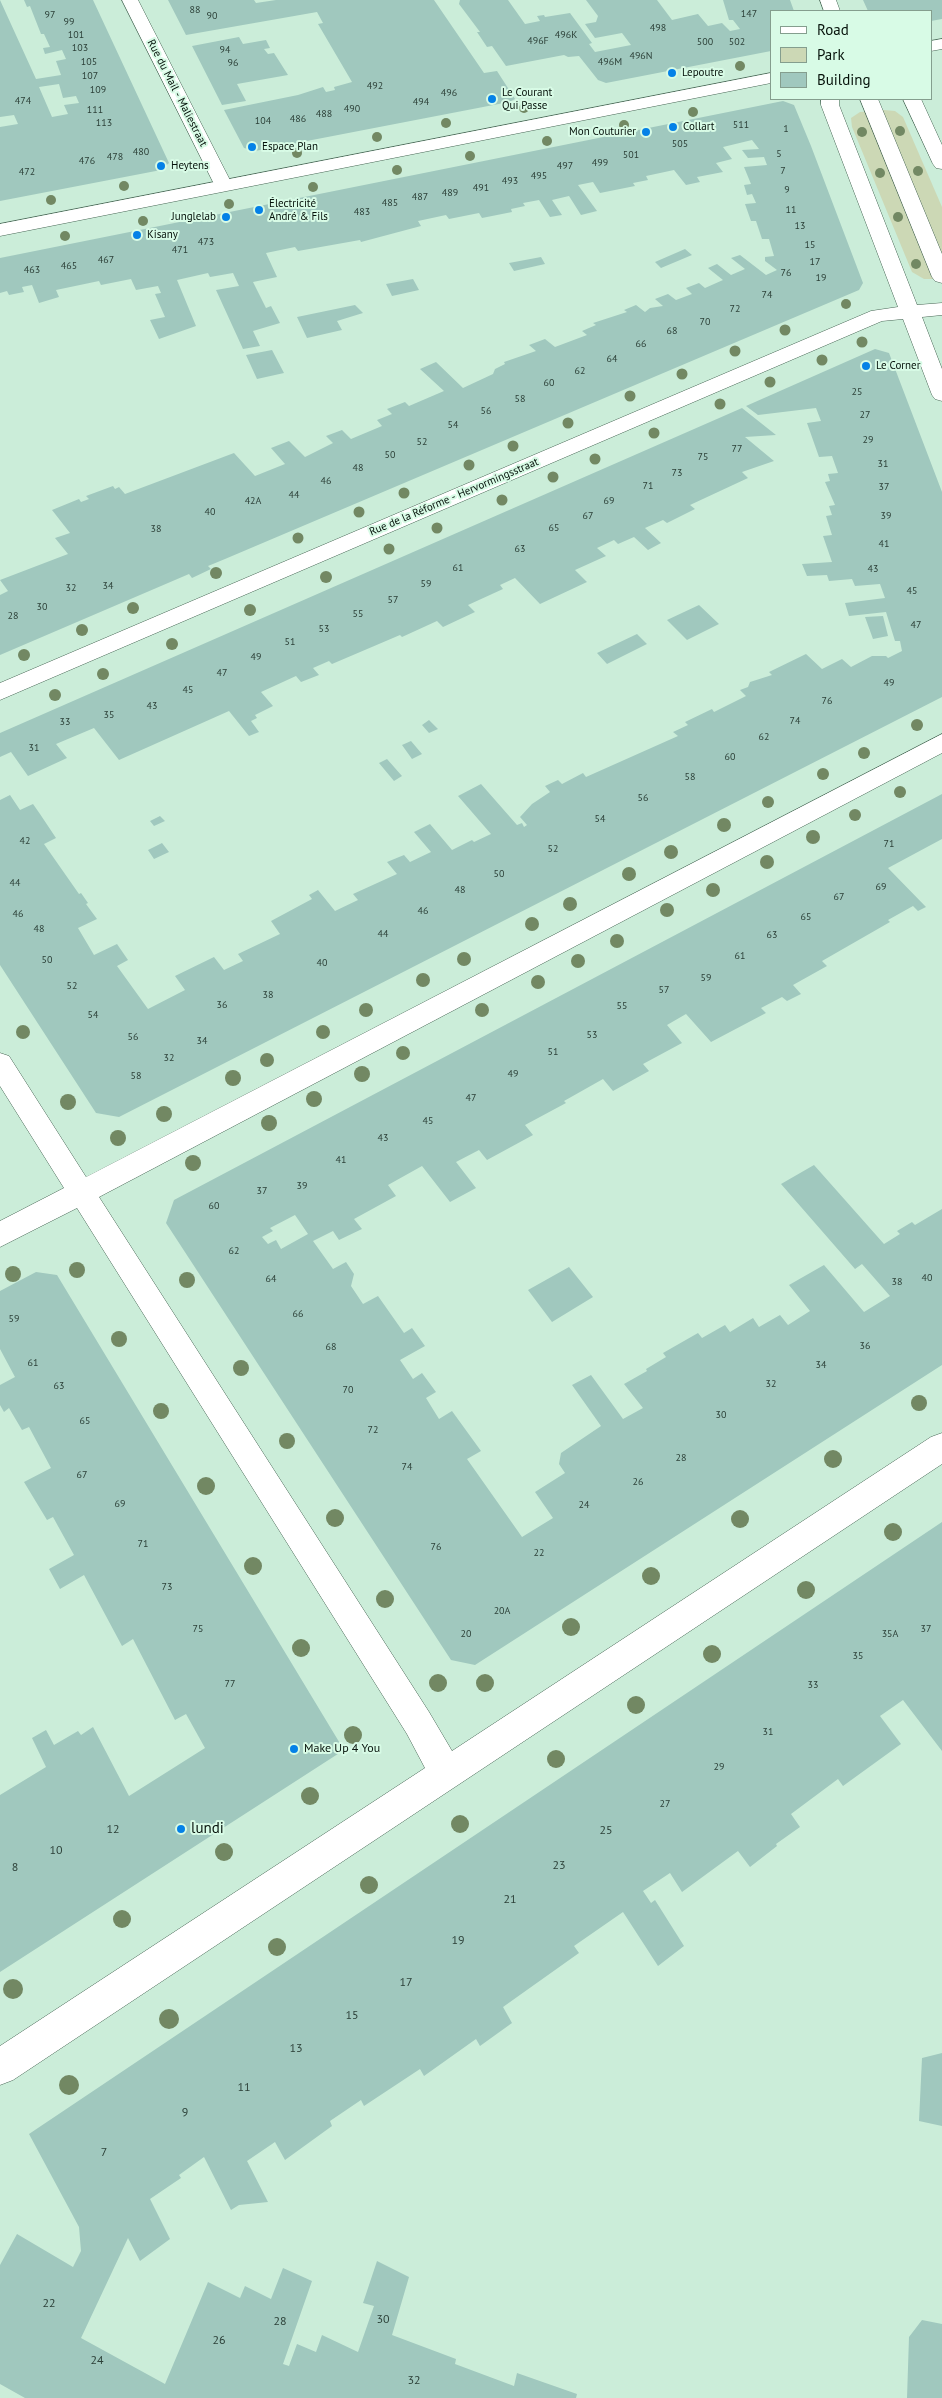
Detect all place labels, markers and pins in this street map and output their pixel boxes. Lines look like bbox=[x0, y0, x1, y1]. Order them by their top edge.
place label: Lepoutre bbox=[682, 66, 723, 80]
marker: Lepoutre bbox=[666, 67, 678, 79]
place label: Le Courant Qui Passe bbox=[502, 86, 552, 112]
marker: Le Courant Qui Passe bbox=[486, 93, 498, 105]
place label: Collart bbox=[683, 120, 714, 134]
marker: Collart bbox=[667, 121, 679, 133]
place label: Mon Couturier bbox=[569, 125, 636, 139]
marker: Mon Couturier bbox=[640, 126, 652, 138]
place label: Espace Plan bbox=[262, 140, 318, 154]
marker: Espace Plan bbox=[246, 141, 258, 153]
place label: Heytens bbox=[171, 159, 209, 173]
marker: Heytens bbox=[155, 160, 167, 172]
place label: Électricité André & Fils bbox=[269, 197, 328, 223]
marker: Électricité André & Fils bbox=[253, 204, 265, 216]
place label: Junglelab bbox=[172, 210, 216, 224]
marker: Junglelab bbox=[220, 211, 232, 223]
place label: Kisany bbox=[147, 228, 178, 242]
marker: Kisany bbox=[131, 229, 143, 241]
place label: Le Corner bbox=[876, 359, 920, 373]
marker: Le Corner bbox=[860, 360, 872, 372]
place label: Make Up 4 You bbox=[304, 1742, 380, 1756]
marker: Make Up 4 You bbox=[288, 1743, 300, 1755]
place label: lundi bbox=[191, 1820, 224, 1838]
marker: lundi bbox=[175, 1823, 187, 1835]

